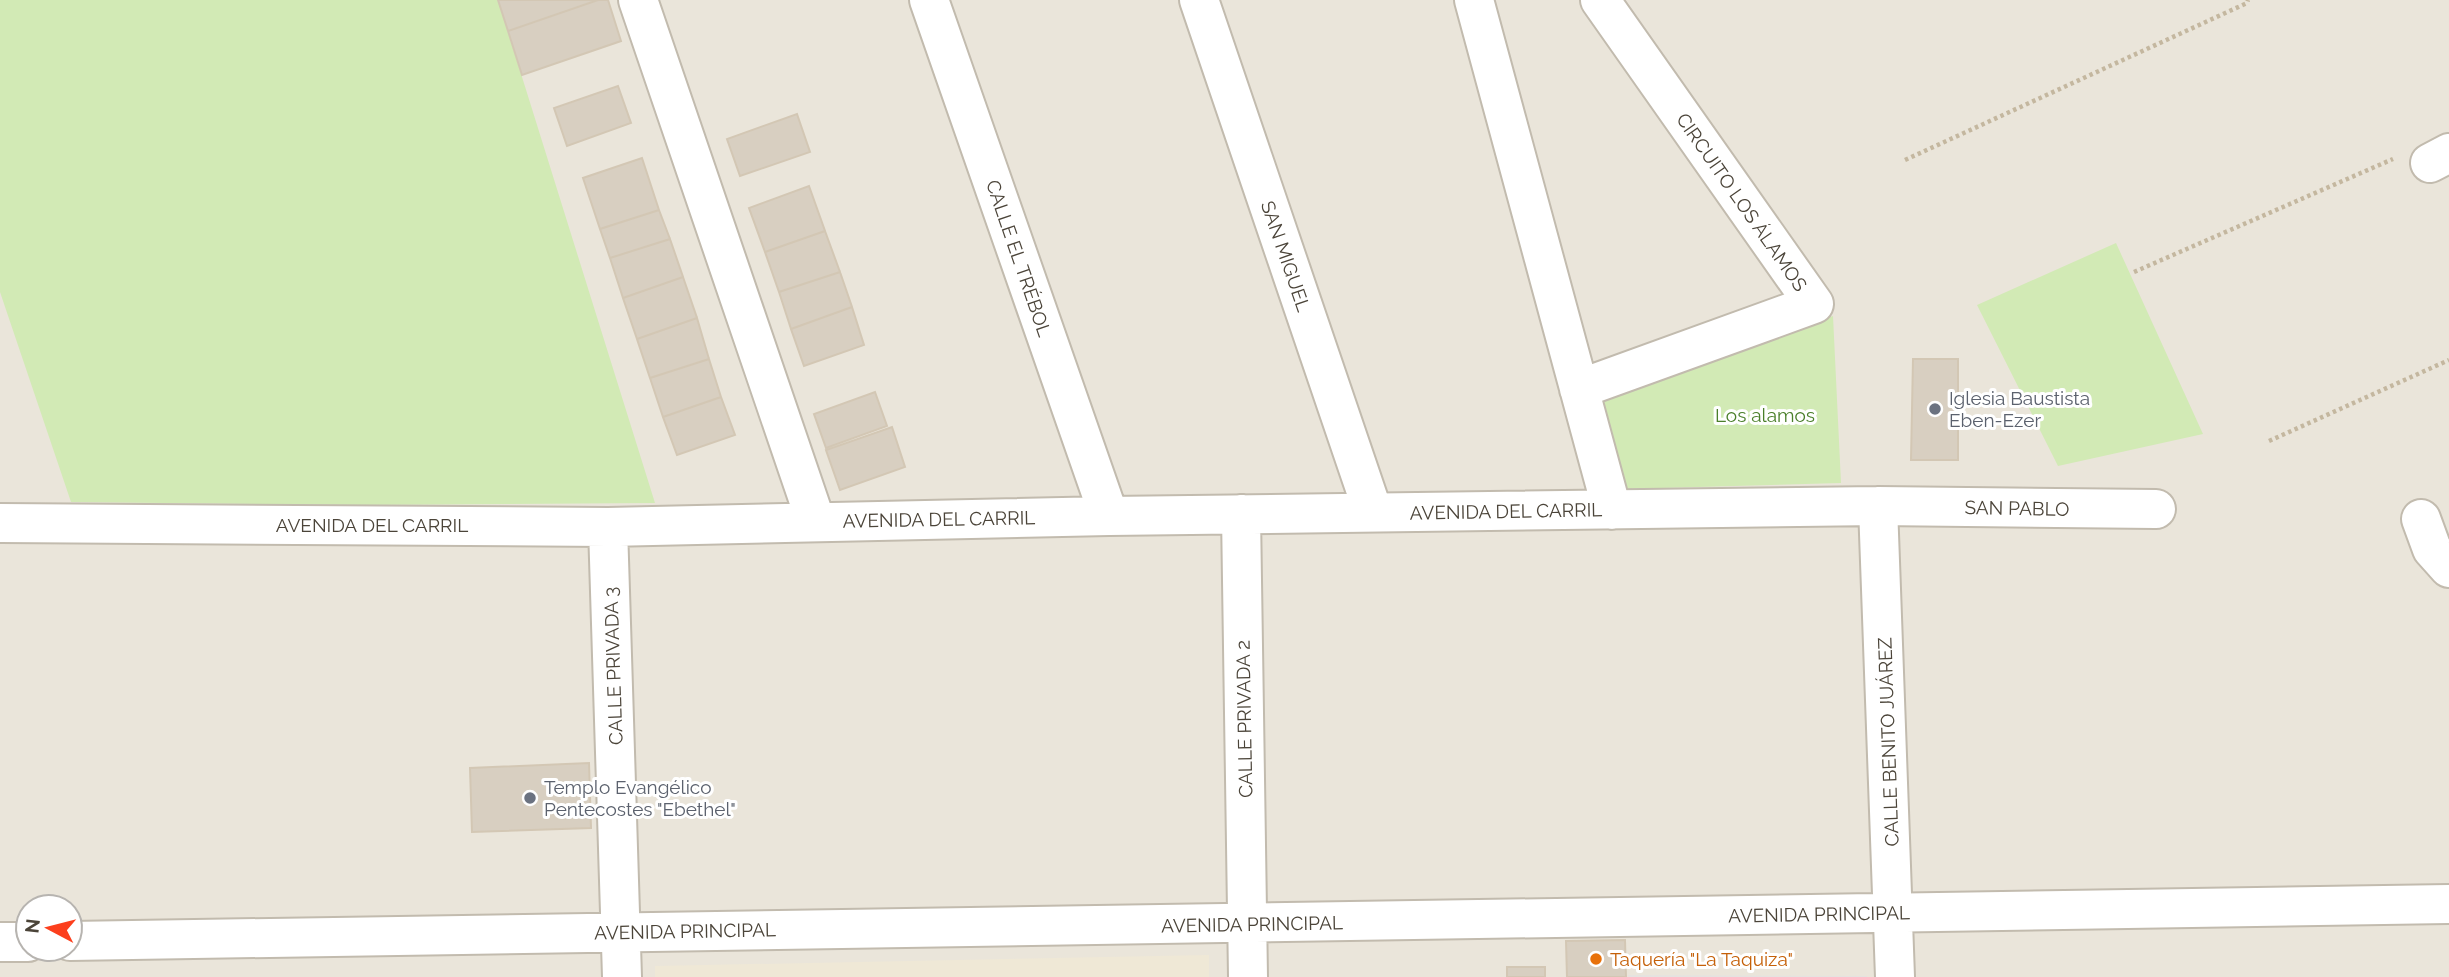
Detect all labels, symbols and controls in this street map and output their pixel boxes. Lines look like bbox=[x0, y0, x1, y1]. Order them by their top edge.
street label: CIRCUITO LOS ÁLAMOS bbox=[1672, 109, 1812, 295]
street label: CALLE EL TRÉBOL bbox=[982, 177, 1056, 339]
street label: SAN MIGUEL bbox=[1257, 198, 1315, 314]
place label: Iglesia Baustista Eben-Ezer bbox=[1949, 387, 2090, 431]
marker: Iglesia Baustista Eben-Ezer bbox=[1927, 401, 1943, 417]
park label: Los alamos bbox=[1715, 404, 1815, 426]
street label: SAN PABLO bbox=[1964, 496, 2070, 520]
street label: AVENIDA DEL CARRIL bbox=[1410, 498, 1602, 524]
street label: AVENIDA DEL CARRIL bbox=[843, 506, 1035, 532]
street label: AVENIDA DEL CARRIL bbox=[276, 514, 468, 536]
street label: CALLE PRIVADA 3 bbox=[599, 587, 627, 745]
street label: CALLE BENITO JUÁREZ bbox=[1873, 637, 1903, 847]
street label: CALLE PRIVADA 2 bbox=[1232, 640, 1256, 798]
place label: Templo Evangélico Pentecostes "Ebethel" bbox=[544, 776, 736, 820]
marker: Templo Evangélico Pentecostes "Ebethel" bbox=[522, 790, 538, 806]
north arrow bbox=[14, 893, 84, 963]
street label: AVENIDA PRINCIPAL bbox=[1728, 901, 1910, 927]
street label: AVENIDA PRINCIPAL bbox=[1161, 911, 1343, 937]
text: N bbox=[20, 917, 44, 934]
street label: AVENIDA PRINCIPAL bbox=[594, 918, 776, 944]
place label: Taquería "La Taquiza" bbox=[1610, 948, 1793, 970]
marker: Taquería "La Taquiza" bbox=[1588, 951, 1604, 967]

